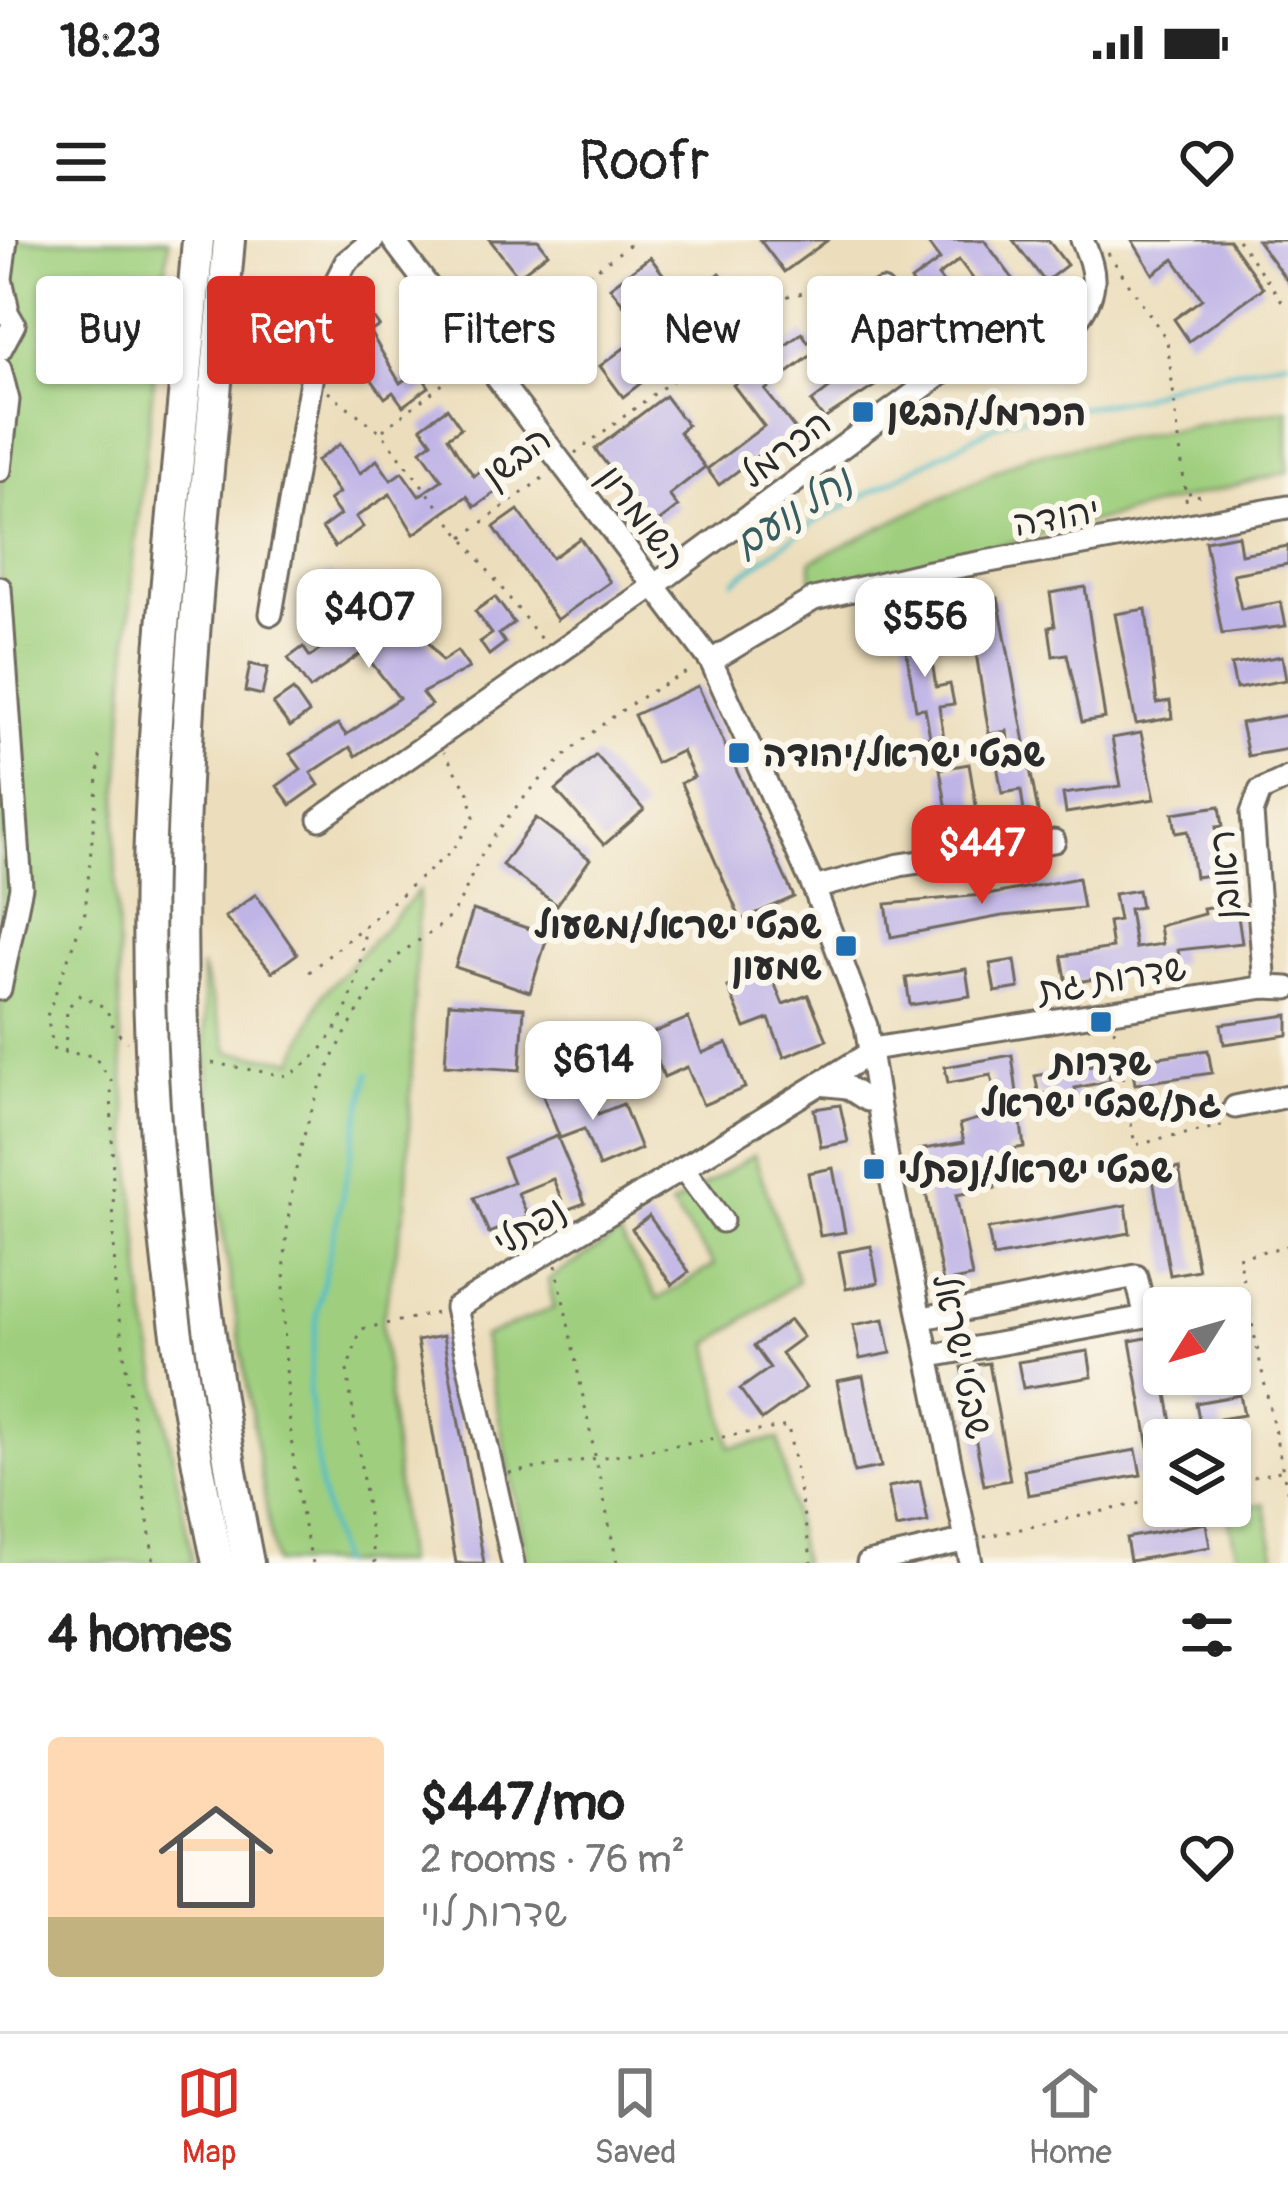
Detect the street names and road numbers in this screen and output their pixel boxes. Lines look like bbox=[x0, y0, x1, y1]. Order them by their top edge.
street label: הכרמל bbox=[732, 400, 840, 498]
street label: הבשן bbox=[473, 417, 560, 498]
street label: השומרון bbox=[588, 456, 696, 579]
street label: יהודה bbox=[1010, 488, 1103, 547]
street label: ראובן bbox=[1200, 829, 1251, 921]
street label: שדרות גת bbox=[1033, 946, 1190, 1014]
street label: נפתלי bbox=[485, 1187, 574, 1266]
street label: שבטי ישראל bbox=[922, 1270, 1001, 1443]

